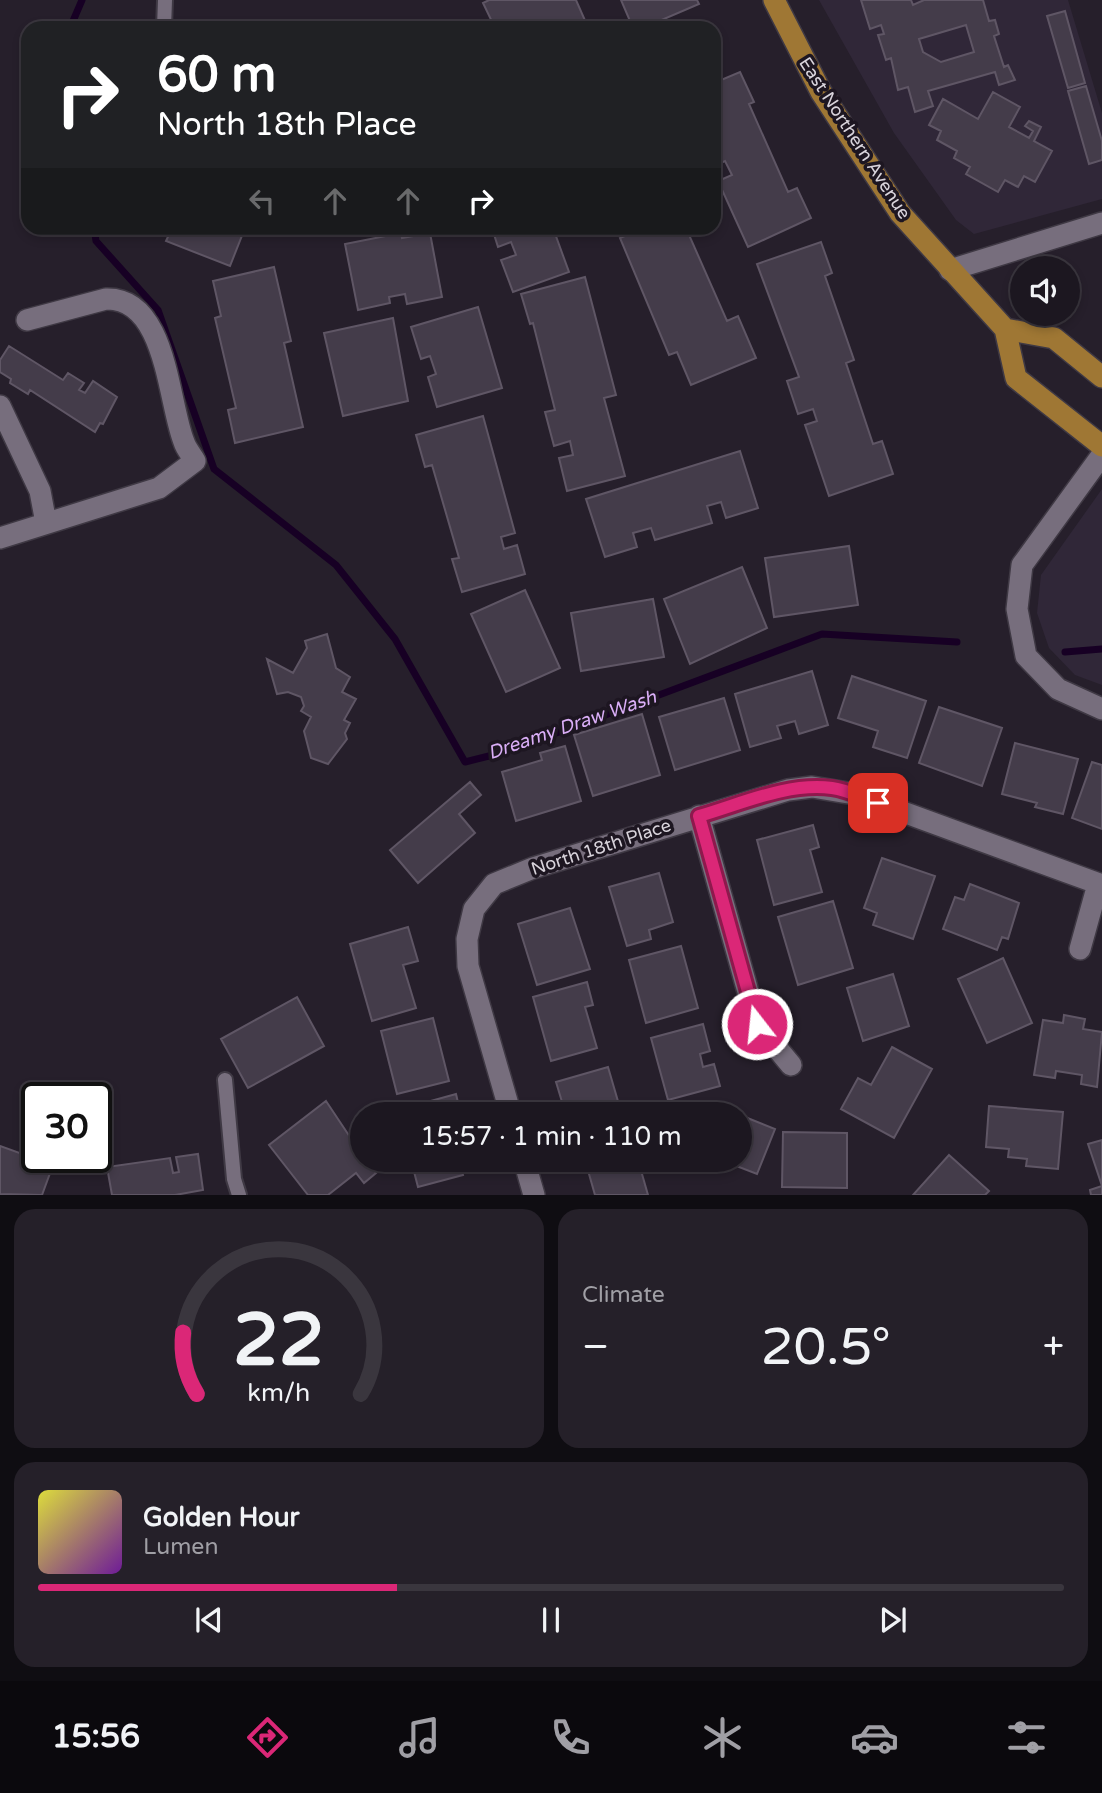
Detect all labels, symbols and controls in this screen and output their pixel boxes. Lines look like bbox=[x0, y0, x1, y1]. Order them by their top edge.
text: 60 m bbox=[157, 46, 276, 105]
icon: right bbox=[42, 49, 133, 140]
street label: East Northern Avenue bbox=[794, 53, 916, 223]
text: North 18th Place bbox=[157, 106, 417, 144]
icon: left bbox=[243, 182, 281, 220]
icon: ahead bbox=[316, 182, 354, 220]
icon: ahead bbox=[389, 182, 427, 220]
icon: right bbox=[462, 182, 500, 220]
map controls bbox=[1010, 256, 1080, 326]
button: sound bbox=[1010, 256, 1080, 326]
water label: Dreamy Draw Wash bbox=[485, 686, 659, 764]
pin bbox=[848, 773, 908, 833]
icon: arrive bbox=[859, 784, 897, 822]
street label: North 18th Place bbox=[528, 814, 674, 880]
position arrow bbox=[720, 987, 794, 1061]
speed limit sign: 30 bbox=[21, 1082, 112, 1173]
text: 15:57 · 1 min · 110 m bbox=[420, 1121, 682, 1152]
text: Climate bbox=[582, 1281, 665, 1309]
text: 22 bbox=[233, 1298, 325, 1386]
text: 20.5° bbox=[761, 1316, 891, 1379]
text: − bbox=[582, 1324, 609, 1370]
text: + bbox=[1043, 1324, 1064, 1370]
text: km/h bbox=[248, 1378, 310, 1408]
text: Golden Hour bbox=[143, 1502, 300, 1533]
text: Lumen bbox=[143, 1533, 218, 1561]
icon: previous bbox=[190, 1601, 228, 1639]
icon: pause bbox=[532, 1601, 570, 1639]
icon: next bbox=[874, 1601, 912, 1639]
icon: directions bbox=[243, 1713, 292, 1762]
icon: music bbox=[395, 1713, 444, 1762]
icon: phone bbox=[546, 1713, 595, 1762]
icon: climate bbox=[698, 1713, 747, 1762]
icon: car bbox=[850, 1713, 899, 1762]
icon: filters bbox=[1002, 1713, 1051, 1762]
text: 15:56 bbox=[51, 1718, 140, 1756]

